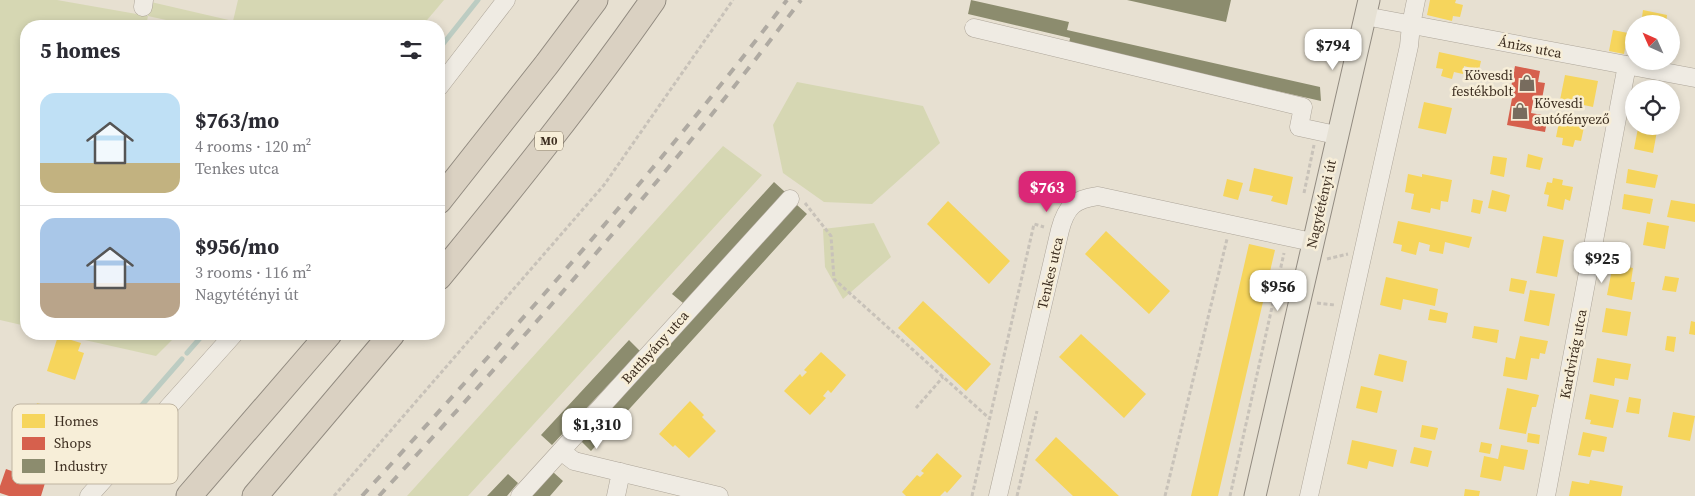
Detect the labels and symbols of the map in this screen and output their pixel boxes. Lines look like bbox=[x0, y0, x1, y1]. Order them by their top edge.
north arrow bbox=[1625, 15, 1680, 70]
pin: $794 bbox=[1303, 28, 1363, 71]
street label: Ánizs utca bbox=[1497, 31, 1564, 63]
place label: Kövesdi festékbolt bbox=[1451, 65, 1513, 101]
shop icon: Kövesdi festékbolt bbox=[1517, 73, 1537, 93]
place label: Kövesdi autófényező bbox=[1534, 93, 1610, 129]
shop icon: Kövesdi autófényező bbox=[1510, 101, 1530, 121]
road number: M0 bbox=[535, 132, 563, 150]
street label: Nagytétényi út bbox=[1301, 157, 1341, 250]
pin: $763 bbox=[1017, 170, 1077, 213]
street label: Tenkes utca bbox=[1032, 234, 1068, 311]
pin: $925 bbox=[1572, 242, 1632, 284]
pin: $956 bbox=[1248, 270, 1308, 312]
street label: Batthyány utca bbox=[617, 305, 694, 388]
street label: Kardvirág utca bbox=[1555, 307, 1592, 401]
legend bbox=[12, 404, 178, 484]
pin: $1,310 bbox=[556, 408, 638, 450]
text: Homes bbox=[54, 411, 98, 431]
text: Shops bbox=[54, 433, 91, 453]
text: Industry bbox=[54, 456, 108, 476]

